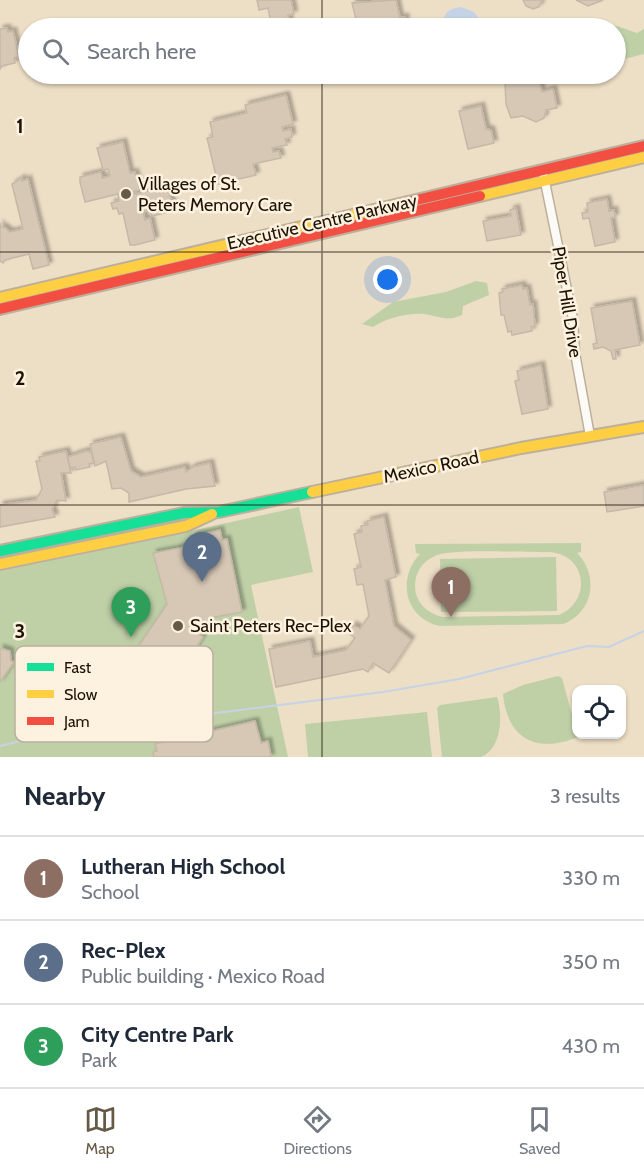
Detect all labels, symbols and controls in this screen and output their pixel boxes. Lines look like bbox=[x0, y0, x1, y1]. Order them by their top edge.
search box bbox=[18, 18, 626, 84]
icon: search bbox=[39, 35, 72, 68]
text: Search here bbox=[87, 38, 196, 65]
text: 1 bbox=[16, 114, 24, 138]
place label: Villages of St. Peters Memory Care bbox=[138, 173, 292, 216]
marker: Villages of St. Peters Memory Care bbox=[119, 187, 133, 201]
street label: Executive Centre Parkway bbox=[225, 189, 419, 255]
street label: Piper Hill Drive bbox=[547, 245, 587, 359]
your location bbox=[373, 265, 402, 294]
text: 2 bbox=[15, 366, 25, 390]
street label: Mexico Road bbox=[381, 446, 481, 488]
pin: 2 bbox=[182, 532, 222, 582]
pin: 1 bbox=[432, 568, 470, 617]
pin: 3 bbox=[112, 588, 150, 637]
place label: Saint Peters Rec-Plex bbox=[190, 615, 352, 637]
text: 3 bbox=[15, 619, 25, 643]
marker: Saint Peters Rec-Plex bbox=[171, 619, 185, 633]
legend bbox=[15, 646, 213, 742]
text: Fast bbox=[64, 658, 92, 677]
text: Slow bbox=[64, 685, 98, 704]
map controls bbox=[572, 685, 626, 739]
button: locate bbox=[572, 685, 626, 739]
text: Jam bbox=[63, 712, 90, 731]
text: Nearby bbox=[24, 780, 105, 812]
text: 3 results bbox=[550, 784, 620, 808]
text: Lutheran High School bbox=[81, 853, 285, 880]
text: 1 bbox=[40, 866, 47, 890]
text: 330 m bbox=[562, 866, 620, 890]
text: School bbox=[81, 880, 139, 904]
text: Rec-Plex bbox=[81, 937, 166, 964]
text: 2 bbox=[38, 950, 49, 974]
text: 350 m bbox=[562, 950, 620, 974]
text: Public building · Mexico Road bbox=[81, 964, 325, 988]
text: City Centre Park bbox=[81, 1021, 234, 1048]
text: 3 bbox=[38, 1034, 49, 1058]
text: 430 m bbox=[562, 1034, 620, 1058]
text: Park bbox=[81, 1048, 117, 1072]
tab: Map bbox=[84, 1103, 117, 1158]
tab: Directions bbox=[284, 1103, 352, 1158]
tab: Saved bbox=[519, 1103, 560, 1158]

